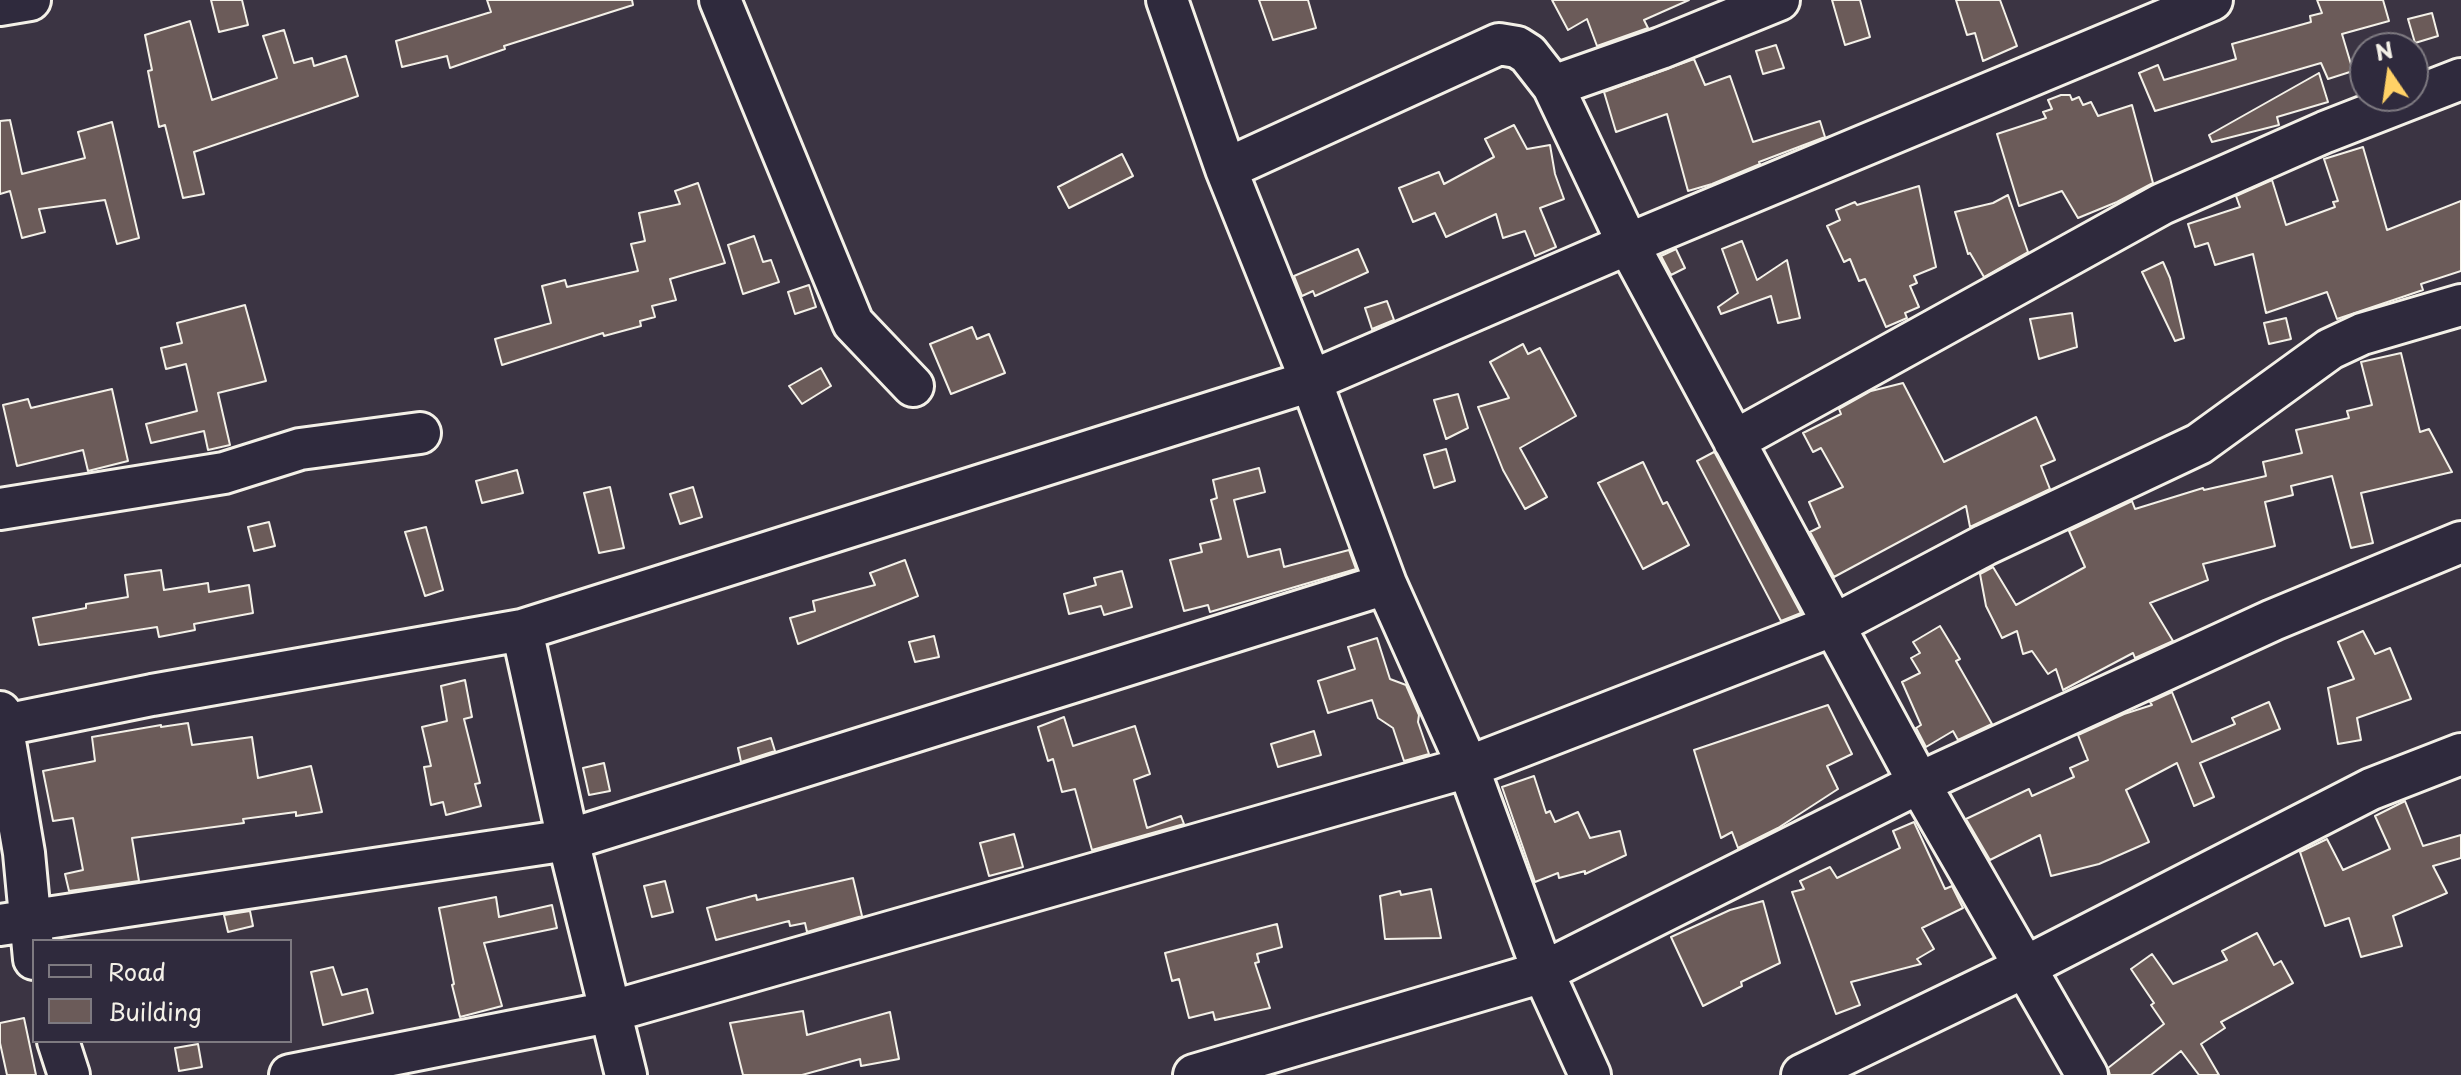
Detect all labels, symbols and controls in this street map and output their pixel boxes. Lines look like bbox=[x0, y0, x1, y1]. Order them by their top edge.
north arrow bbox=[2349, 32, 2429, 112]
text: N bbox=[2372, 32, 2396, 68]
legend bbox=[32, 939, 292, 1043]
text: Road bbox=[108, 953, 166, 989]
text: Building bbox=[108, 993, 202, 1029]

